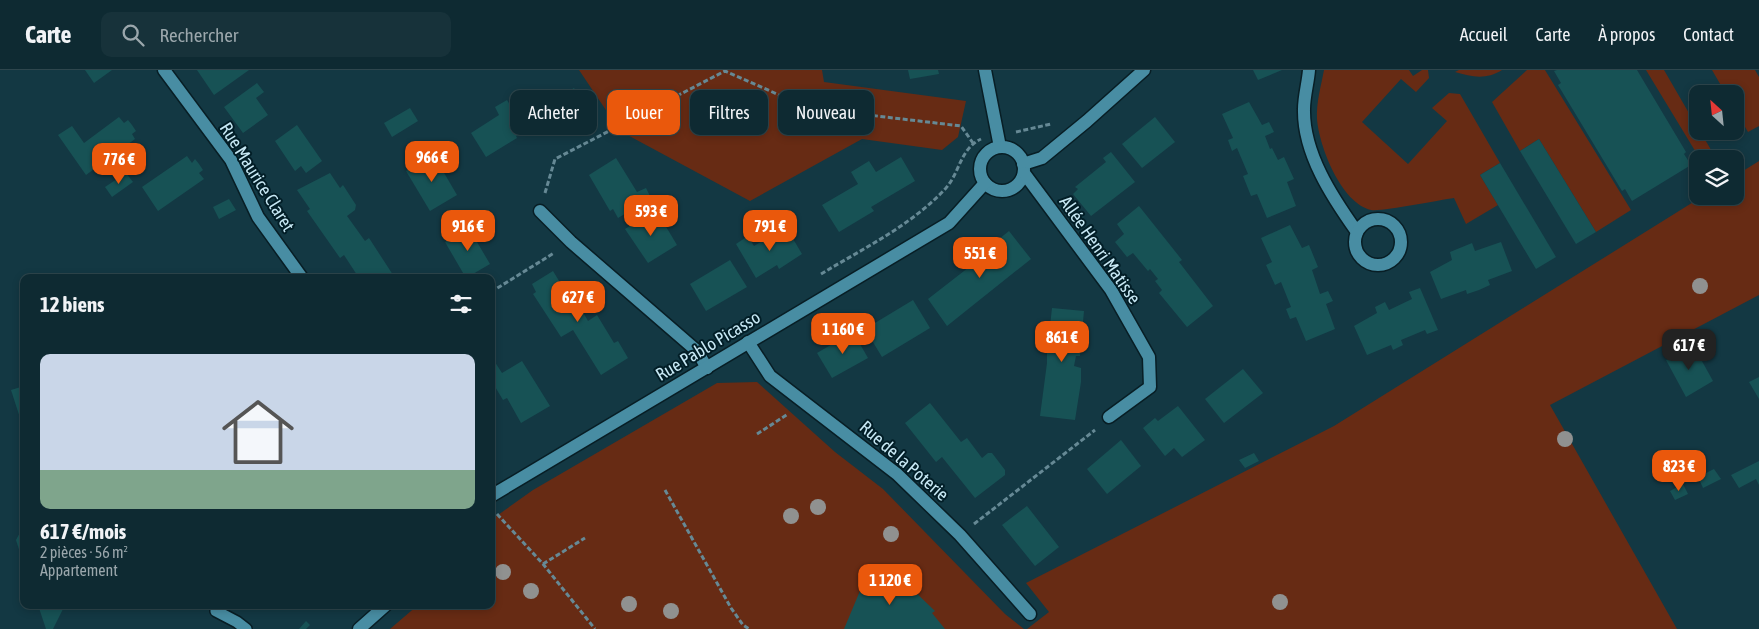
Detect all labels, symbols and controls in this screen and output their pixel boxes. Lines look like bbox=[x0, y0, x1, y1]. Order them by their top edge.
search box bbox=[101, 12, 451, 57]
text: Carte bbox=[25, 21, 71, 48]
icon: search bbox=[119, 21, 147, 49]
text: Rechercher bbox=[159, 24, 238, 46]
text: Accueil bbox=[1460, 24, 1508, 45]
text: Carte bbox=[1536, 24, 1570, 45]
text: À propos bbox=[1598, 24, 1655, 45]
text: Contact bbox=[1683, 24, 1734, 45]
north arrow bbox=[1689, 85, 1744, 140]
map controls bbox=[1689, 85, 1744, 205]
chip: Acheter bbox=[510, 90, 597, 135]
chip: Louer bbox=[607, 90, 680, 135]
chip: Filtres bbox=[690, 90, 768, 135]
chip: Nouveau bbox=[778, 90, 874, 135]
street label: Rue Maurice Claret bbox=[216, 119, 299, 235]
pin: 966 € bbox=[397, 140, 467, 183]
pin: 776 € bbox=[84, 142, 154, 185]
text: 966 € bbox=[416, 148, 448, 166]
text: 776 € bbox=[103, 150, 135, 168]
button: layers bbox=[1689, 150, 1744, 205]
street label: Allée Henri Matisse bbox=[1055, 192, 1145, 308]
pin: 593 € bbox=[616, 194, 686, 237]
text: 593 € bbox=[635, 202, 667, 220]
pin: 916 € bbox=[433, 210, 503, 252]
pin: 791 € bbox=[735, 210, 805, 252]
text: 916 € bbox=[452, 217, 484, 235]
text: 791 € bbox=[754, 217, 786, 235]
pin: 551 € bbox=[945, 236, 1015, 279]
text: 551 € bbox=[964, 244, 996, 262]
pin: 627 € bbox=[543, 280, 613, 323]
text: 627 € bbox=[562, 288, 594, 306]
icon: filters bbox=[447, 290, 475, 318]
text: 12 biens bbox=[40, 292, 105, 316]
street label: Rue Pablo Picasso bbox=[652, 306, 764, 385]
pin: 1 160 € bbox=[797, 312, 889, 355]
text: 1 160 € bbox=[822, 320, 864, 338]
pin: 861 € bbox=[1027, 320, 1097, 363]
text: 861 € bbox=[1046, 328, 1078, 346]
pin: 617 € bbox=[1654, 328, 1724, 371]
text: 617 € bbox=[1673, 336, 1705, 354]
icon: home bbox=[213, 387, 303, 477]
street label: Rue de la Poterie bbox=[856, 416, 953, 505]
pin: 823 € bbox=[1644, 450, 1714, 492]
text: 823 € bbox=[1663, 457, 1695, 475]
text: 617 €/mois bbox=[40, 519, 126, 543]
text: 2 pièces · 56 m² bbox=[40, 543, 128, 561]
text: Appartement bbox=[40, 561, 118, 579]
pin: 1 120 € bbox=[844, 564, 936, 606]
text: 1 120 € bbox=[869, 571, 911, 589]

